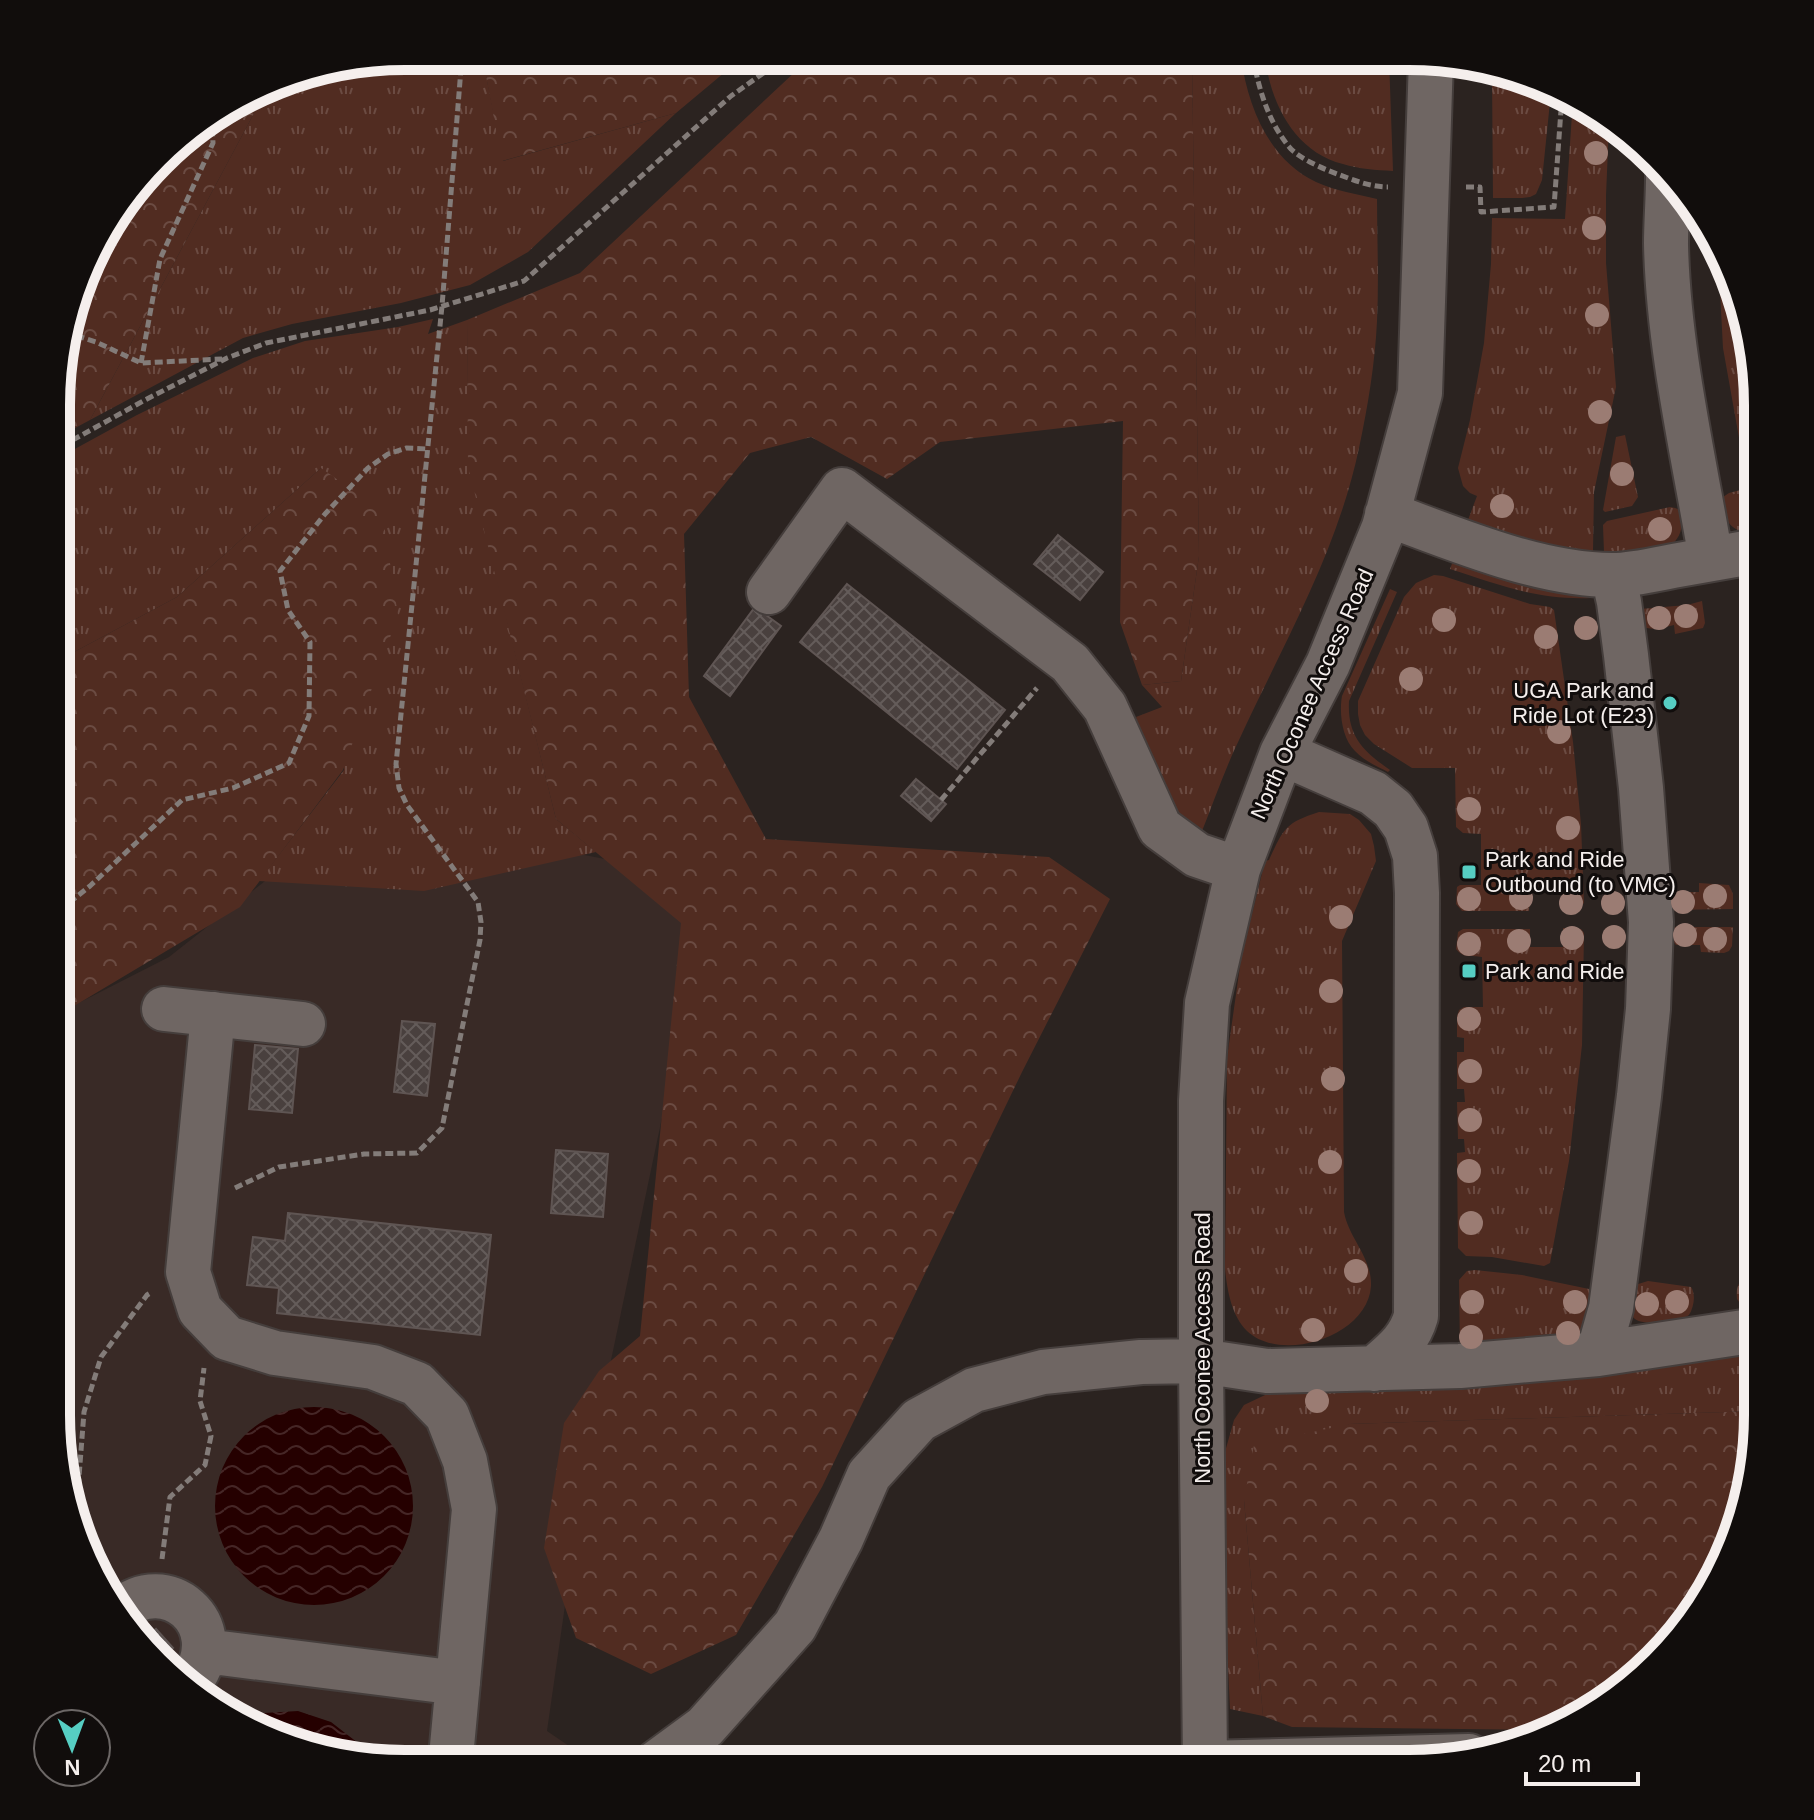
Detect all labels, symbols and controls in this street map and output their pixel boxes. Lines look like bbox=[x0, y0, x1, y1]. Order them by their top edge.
street label: North Oconee Access Road bbox=[1245, 565, 1379, 823]
place label: UGA Park and Ride Lot (E23) bbox=[1512, 678, 1654, 728]
marker: UGA Park and Ride Lot (E23) bbox=[1661, 694, 1679, 712]
place label: Park and Ride Outbound (to VMC) bbox=[1485, 847, 1676, 897]
marker: Park and Ride Outbound (to VMC) bbox=[1460, 863, 1478, 881]
place label: Park and Ride bbox=[1485, 959, 1624, 984]
marker: Park and Ride bbox=[1460, 962, 1478, 980]
street label: North Oconee Access Road bbox=[1190, 1212, 1215, 1484]
north arrow bbox=[32, 1708, 112, 1788]
scale bar bbox=[1526, 1736, 1638, 1786]
text: 20 m bbox=[1538, 1750, 1591, 1777]
text: N bbox=[64, 1755, 81, 1780]

